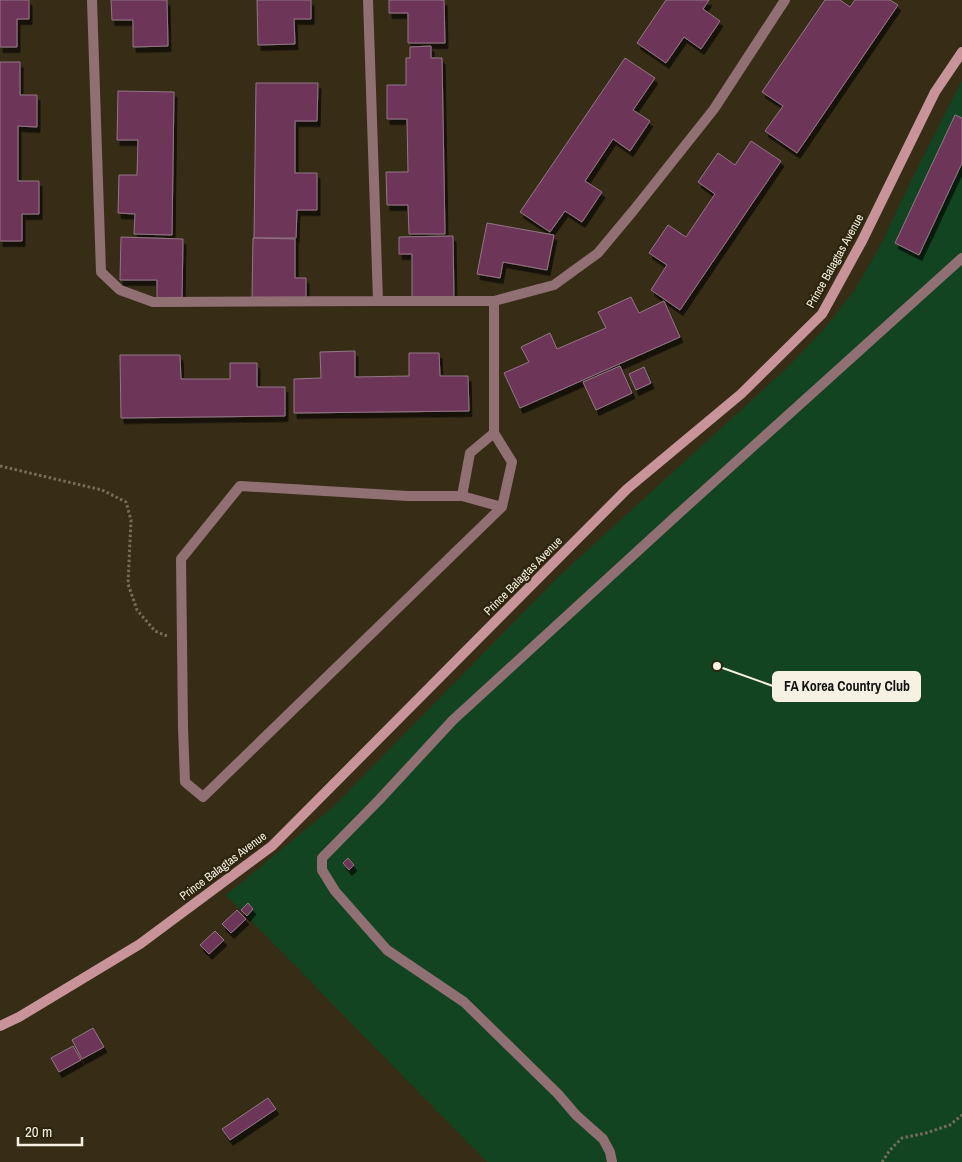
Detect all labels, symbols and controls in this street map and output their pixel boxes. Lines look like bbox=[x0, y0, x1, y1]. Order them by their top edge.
street label: Prince Balagtas Avenue bbox=[803, 211, 867, 311]
street label: Prince Balagtas Avenue bbox=[480, 533, 566, 619]
callout: FA Korea Country Club bbox=[773, 672, 920, 701]
text: FA Korea Country Club bbox=[784, 677, 910, 695]
street label: Prince Balagtas Avenue bbox=[176, 828, 270, 904]
scale bar bbox=[18, 1114, 81, 1146]
text: 20 m bbox=[25, 1121, 52, 1142]

